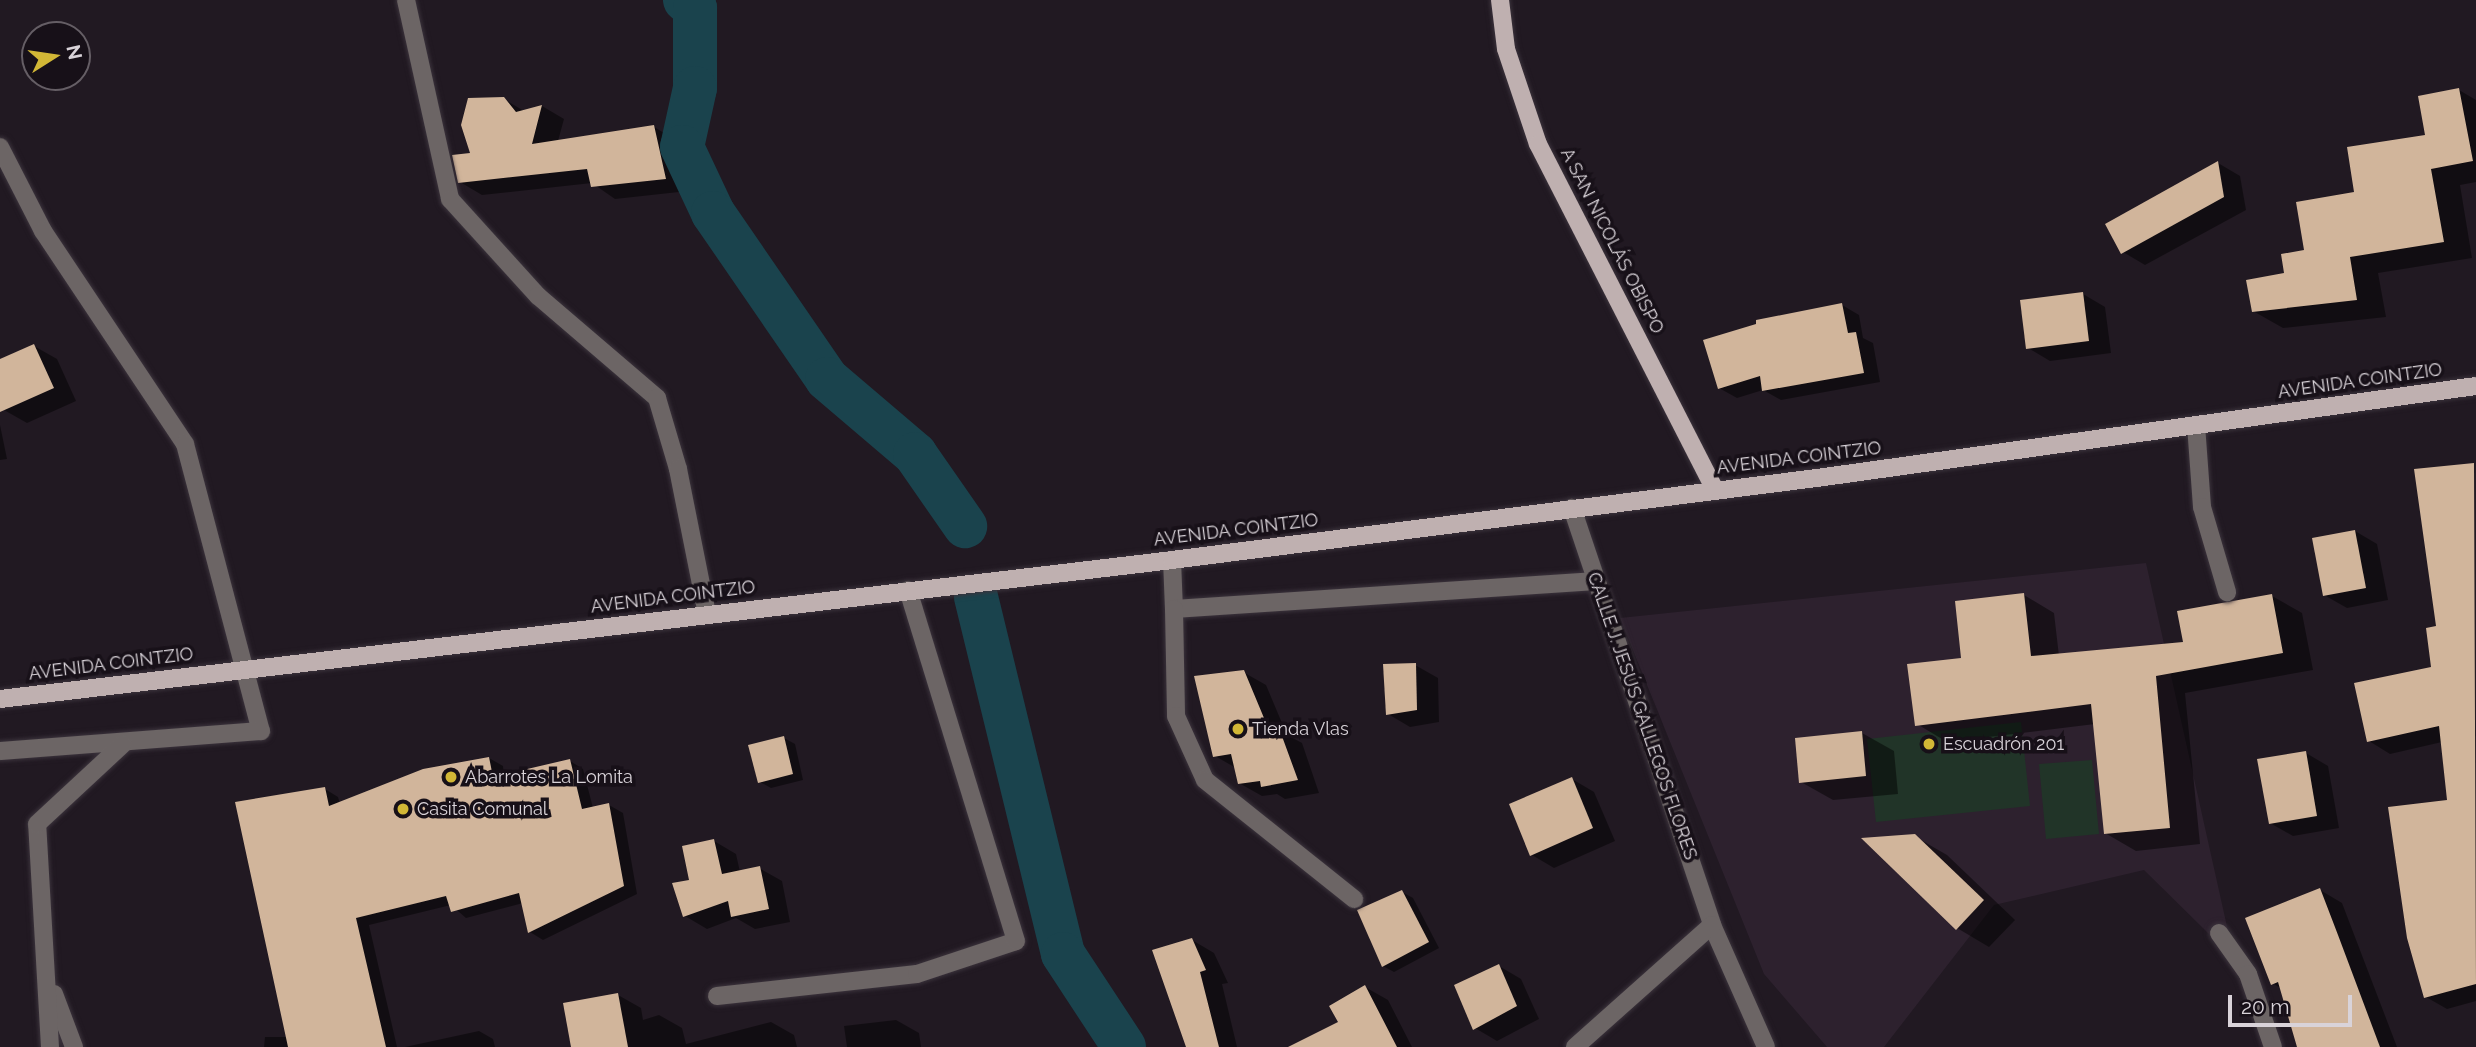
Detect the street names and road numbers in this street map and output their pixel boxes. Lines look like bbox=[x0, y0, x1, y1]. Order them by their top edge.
street label: A SAN NICOLÁS OBISPO bbox=[1556, 144, 1668, 338]
street label: AVENIDA COINTZIO bbox=[2276, 359, 2444, 403]
street label: AVENIDA COINTZIO bbox=[1715, 437, 1883, 479]
street label: AVENIDA COINTZIO bbox=[1152, 509, 1320, 551]
street label: CALLE J. JESÚS GALLEGOS FLORES bbox=[1582, 569, 1702, 863]
street label: AVENIDA COINTZIO bbox=[589, 576, 757, 618]
street label: AVENIDA COINTZIO bbox=[27, 643, 195, 685]

